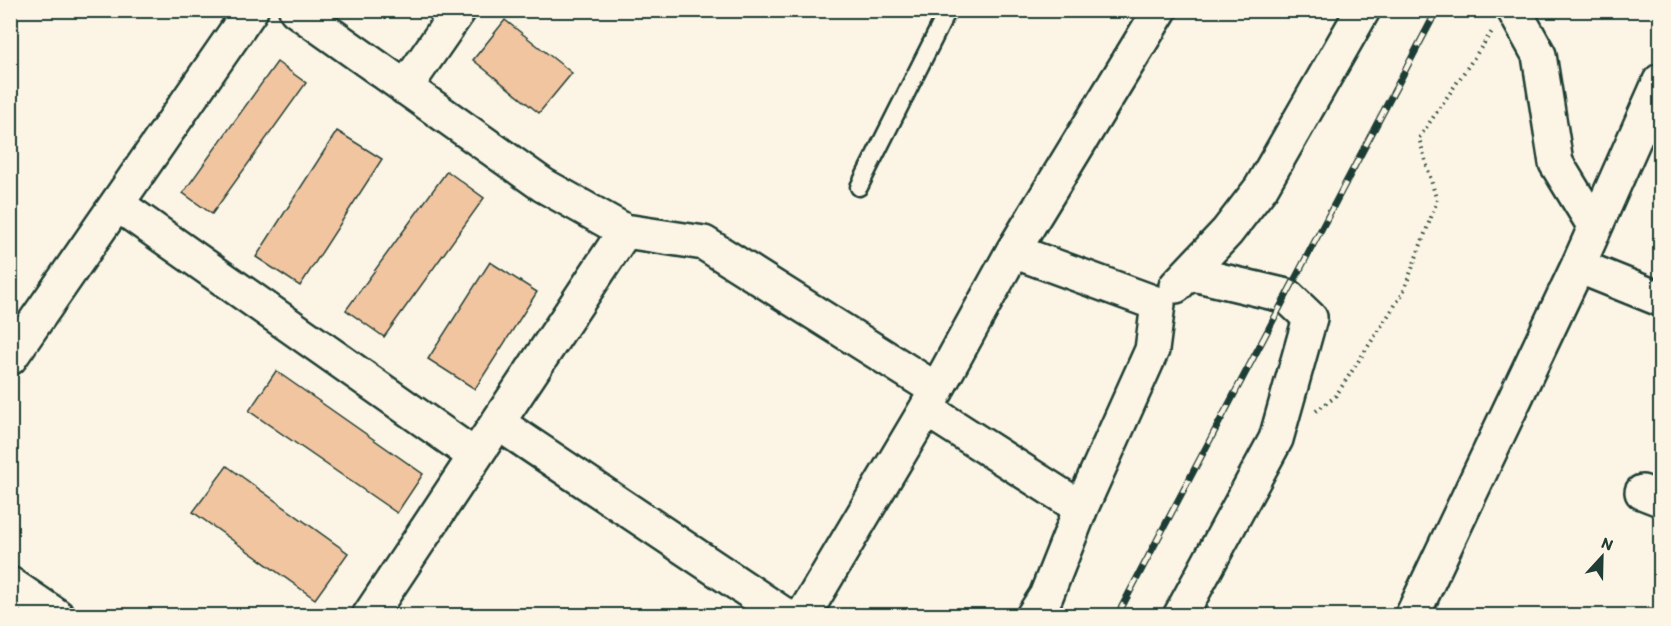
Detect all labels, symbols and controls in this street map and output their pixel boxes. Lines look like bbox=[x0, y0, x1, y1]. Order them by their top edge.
north arrow bbox=[1572, 527, 1632, 587]
text: N bbox=[1599, 533, 1616, 554]

